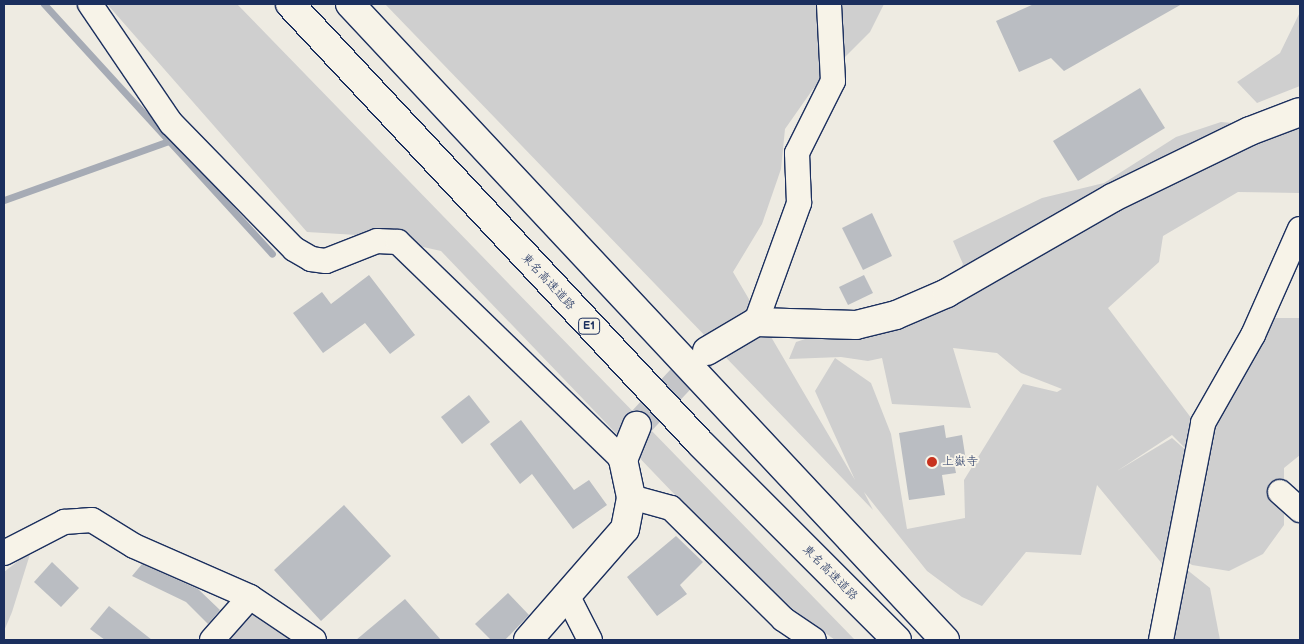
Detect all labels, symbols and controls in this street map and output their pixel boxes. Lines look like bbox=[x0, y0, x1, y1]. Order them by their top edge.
street label: 東名高速道路 bbox=[518, 251, 578, 313]
road number: E1 bbox=[578, 318, 600, 334]
place label: 上嶽寺 bbox=[942, 455, 978, 469]
marker: 上嶽寺 bbox=[926, 456, 938, 468]
street label: 東名高速道路 bbox=[799, 542, 861, 604]

